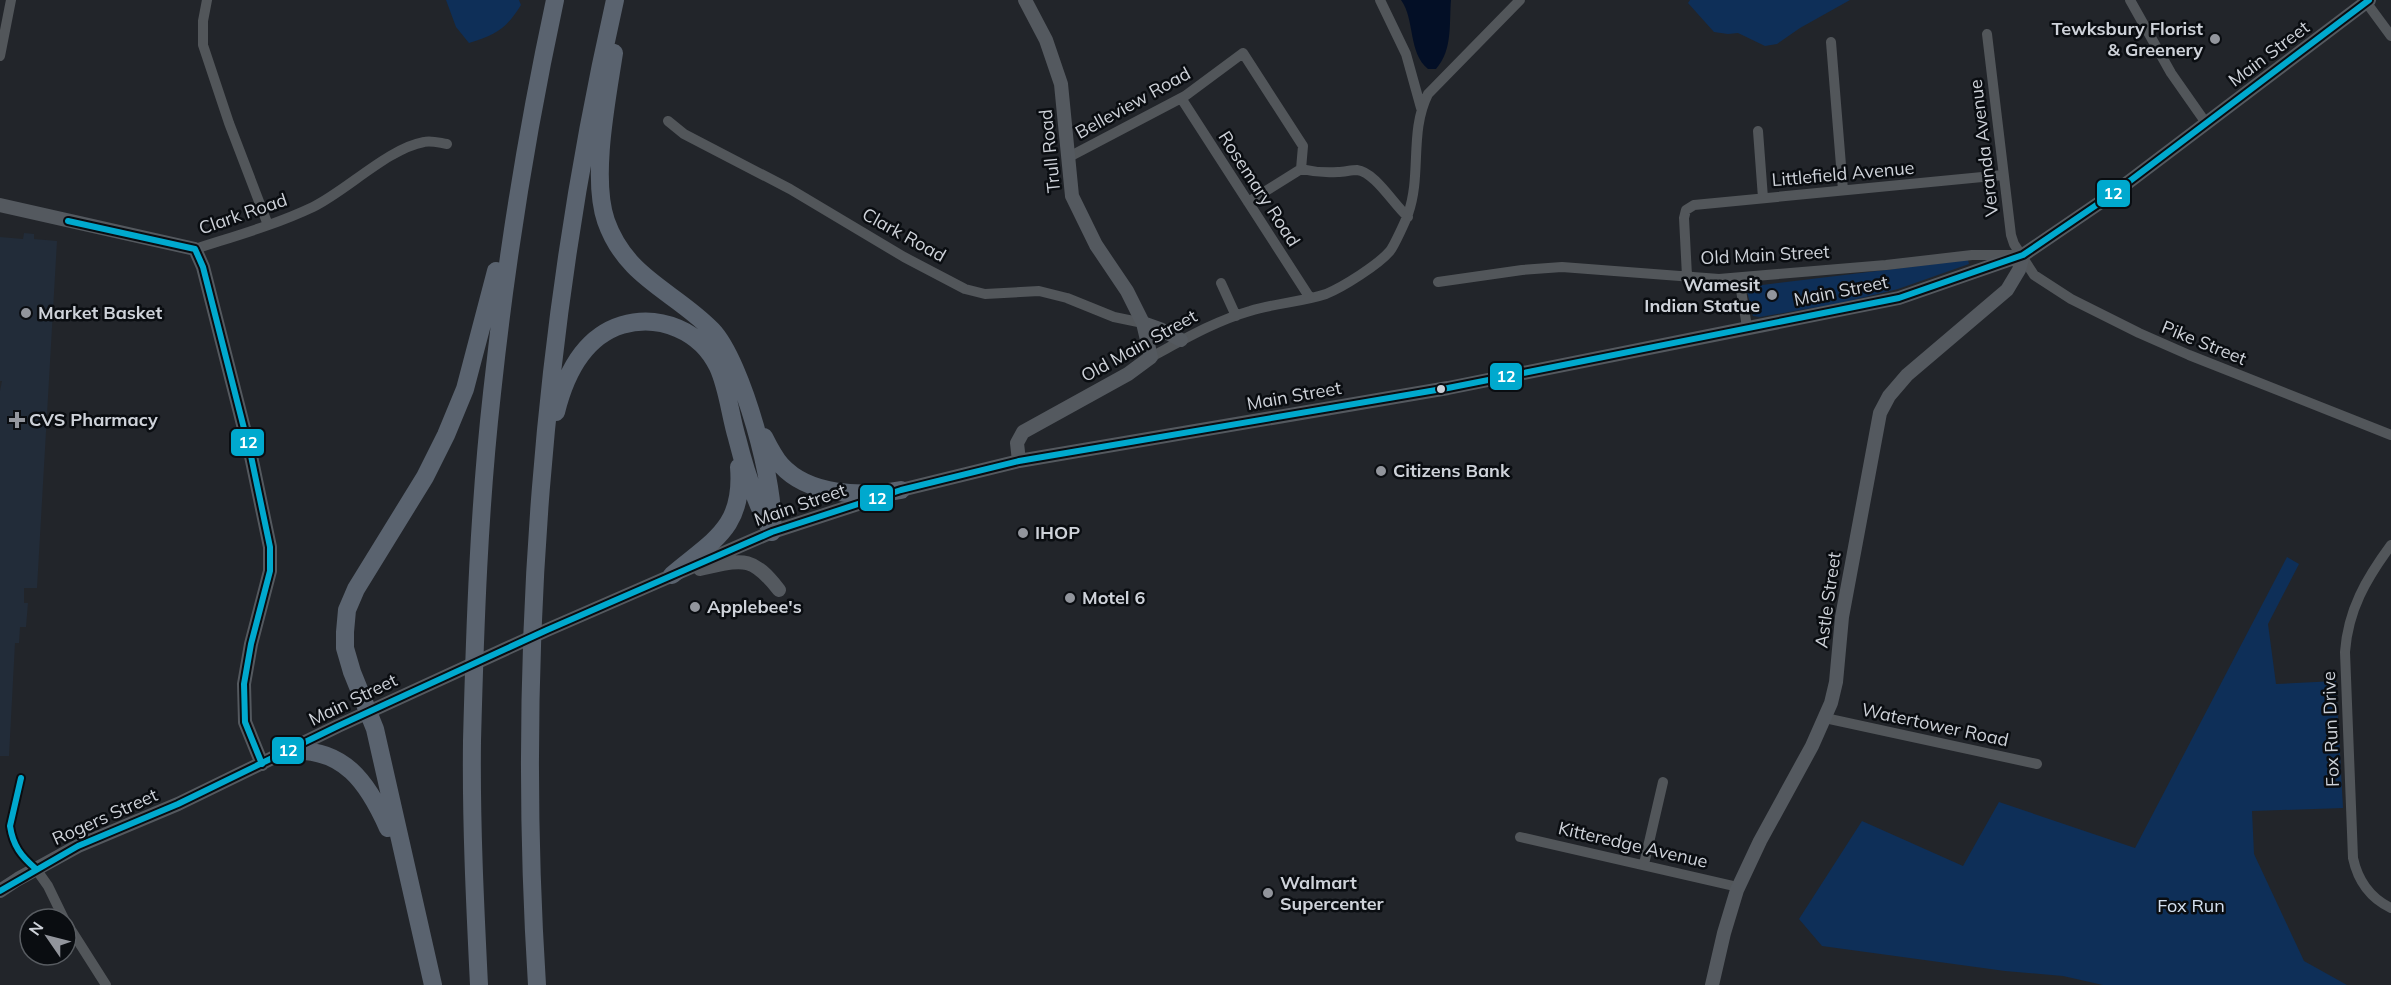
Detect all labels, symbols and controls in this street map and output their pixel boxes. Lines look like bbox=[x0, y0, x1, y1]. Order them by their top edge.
street label: Main Street bbox=[2224, 16, 2314, 92]
place label: Tewksbury Florist & Greenery bbox=[2051, 17, 2203, 61]
marker: Tewksbury Florist & Greenery bbox=[2208, 32, 2222, 46]
street label: Belleview Road bbox=[1071, 61, 1194, 144]
street label: Veranda Avenue bbox=[1964, 78, 2003, 218]
street label: Trull Road bbox=[1034, 108, 1065, 194]
street label: Rosemary Road bbox=[1213, 127, 1305, 251]
street label: Littlefield Avenue bbox=[1771, 156, 1915, 191]
line badge: 12 bbox=[2096, 179, 2131, 208]
text: 12 bbox=[2103, 183, 2123, 203]
street label: Clark Road bbox=[196, 188, 290, 239]
street label: Clark Road bbox=[858, 202, 950, 267]
street label: Old Main Street bbox=[1700, 240, 1830, 269]
street label: Main Street bbox=[1792, 270, 1890, 311]
place label: Wamesit Indian Statue bbox=[1644, 273, 1760, 317]
marker: Wamesit Indian Statue bbox=[1765, 288, 1779, 302]
place label: Market Basket bbox=[38, 301, 162, 324]
street label: Old Main Street bbox=[1077, 304, 1201, 387]
marker: Market Basket bbox=[19, 306, 33, 320]
street label: Pike Street bbox=[2158, 315, 2250, 370]
line badge: 12 bbox=[1489, 362, 1523, 391]
text: 12 bbox=[1496, 366, 1516, 386]
street label: Main Street bbox=[1245, 376, 1343, 415]
unlabelled marker bbox=[1435, 383, 1447, 395]
place label: CVS Pharmacy bbox=[29, 408, 158, 431]
marker: CVS Pharmacy bbox=[10, 413, 24, 427]
line badge: 12 bbox=[230, 428, 265, 457]
text: 12 bbox=[238, 432, 258, 452]
place label: Citizens Bank bbox=[1393, 459, 1511, 482]
marker: Citizens Bank bbox=[1374, 464, 1388, 478]
street label: Main Street bbox=[751, 478, 849, 531]
line badge: 12 bbox=[859, 484, 894, 512]
text: 12 bbox=[867, 488, 887, 508]
place label: IHOP bbox=[1035, 521, 1080, 544]
marker: IHOP bbox=[1016, 526, 1030, 540]
street label: Astle Street bbox=[1809, 550, 1846, 649]
place label: Motel 6 bbox=[1082, 586, 1145, 609]
marker: Motel 6 bbox=[1063, 591, 1077, 605]
place label: Applebee's bbox=[707, 595, 802, 618]
marker: Applebee's bbox=[688, 600, 702, 614]
street label: Main Street bbox=[305, 668, 401, 731]
street label: Fox Run Drive bbox=[2317, 671, 2344, 787]
street label: Watertower Road bbox=[1859, 698, 2011, 751]
line badge: 12 bbox=[271, 736, 305, 765]
text: 12 bbox=[278, 740, 298, 760]
street label: Rogers Street bbox=[48, 783, 161, 850]
street label: Kitteredge Avenue bbox=[1556, 816, 1710, 873]
place label: Walmart Supercenter bbox=[1280, 871, 1384, 915]
marker: Walmart Supercenter bbox=[1261, 886, 1275, 900]
park label: Fox Run bbox=[2157, 894, 2225, 917]
north arrow bbox=[18, 907, 78, 967]
text: N bbox=[24, 918, 47, 939]

